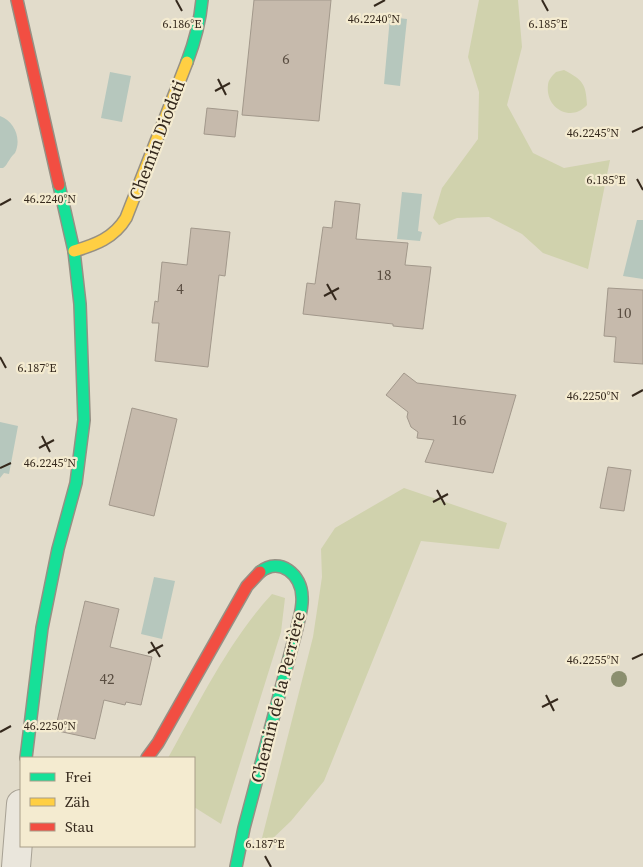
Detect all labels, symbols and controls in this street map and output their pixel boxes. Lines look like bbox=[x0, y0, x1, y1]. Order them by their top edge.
text: 46.2240°N bbox=[348, 11, 400, 27]
text: 6.186°E bbox=[163, 16, 201, 32]
text: 6.185°E bbox=[529, 16, 567, 32]
house number: 6 bbox=[282, 48, 290, 69]
street label: Chemin Diodati bbox=[122, 76, 191, 203]
text: 46.2245°N bbox=[567, 125, 619, 141]
text: 6.185°E bbox=[587, 172, 625, 188]
text: 46.2240°N bbox=[24, 191, 76, 207]
house number: 18 bbox=[376, 264, 392, 285]
house number: 4 bbox=[176, 278, 184, 299]
house number: 10 bbox=[616, 302, 632, 323]
text: 6.187°E bbox=[18, 360, 56, 376]
text: 46.2250°N bbox=[567, 388, 619, 404]
house number: 16 bbox=[451, 409, 467, 430]
text: 46.2245°N bbox=[24, 455, 76, 471]
street label: Chemin de la Perrière bbox=[244, 608, 311, 785]
text: 46.2255°N bbox=[567, 652, 619, 668]
house number: 42 bbox=[99, 668, 115, 689]
text: 46.2250°N bbox=[24, 718, 76, 734]
legend bbox=[20, 757, 195, 847]
text: Frei bbox=[65, 766, 92, 787]
text: Zäh bbox=[65, 791, 90, 812]
text: Stau bbox=[65, 816, 94, 837]
text: 6.187°E bbox=[246, 836, 284, 852]

